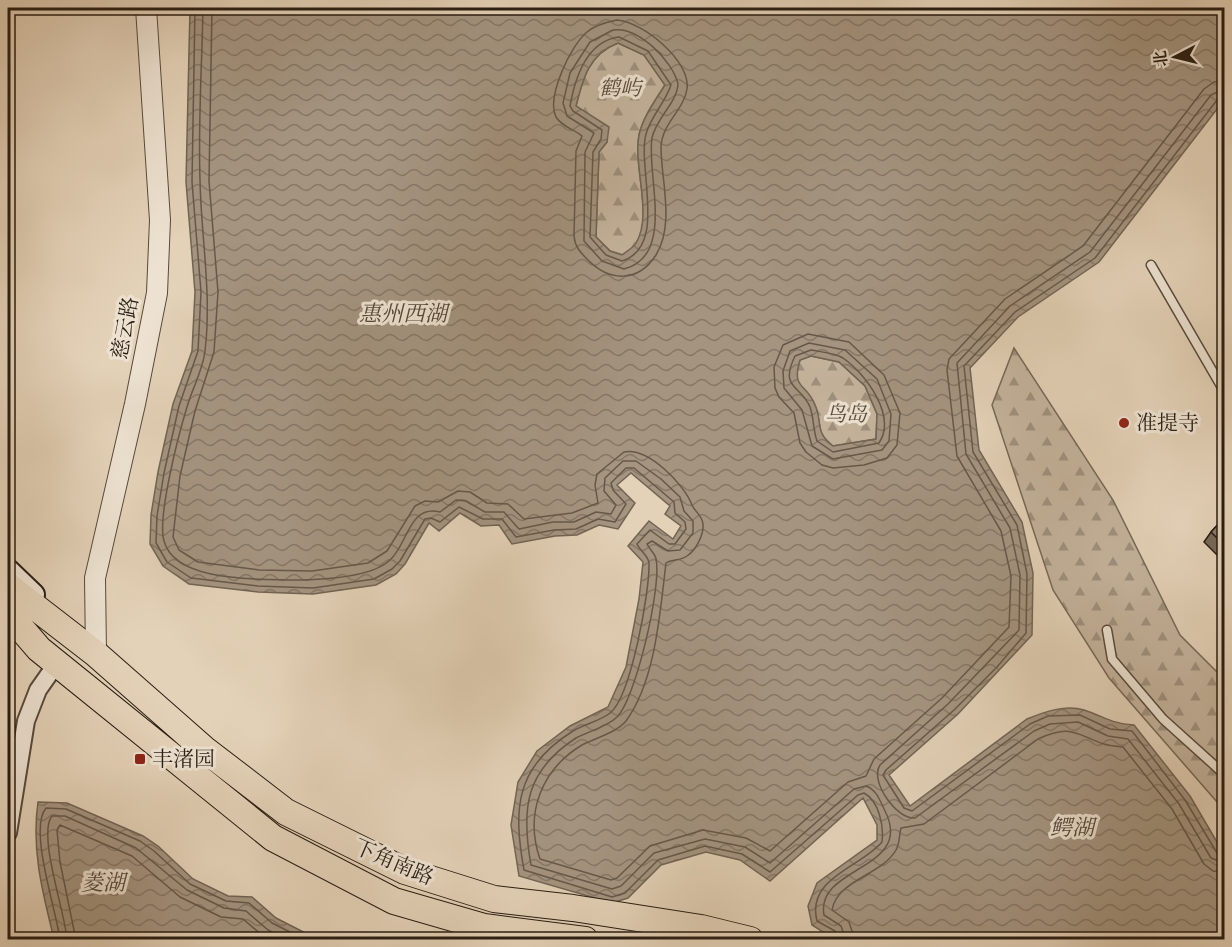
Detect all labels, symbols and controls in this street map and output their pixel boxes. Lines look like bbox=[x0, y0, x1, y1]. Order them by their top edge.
north arrow bbox=[1145, 27, 1205, 87]
text: 北 bbox=[1150, 50, 1172, 68]
park label: 鹤屿 bbox=[599, 75, 644, 102]
street label: 慈云路 bbox=[106, 295, 145, 362]
water label: 惠州西湖 bbox=[359, 300, 451, 328]
park label: 鸟岛 bbox=[825, 401, 868, 428]
place label: 准提寺 bbox=[1136, 410, 1199, 437]
marker: 准提寺 bbox=[1117, 416, 1131, 430]
place label: 丰渚园 bbox=[152, 746, 215, 773]
marker: 丰渚园 bbox=[133, 752, 147, 766]
water label: 鳄湖 bbox=[1050, 814, 1098, 842]
street label: 下角南路 bbox=[350, 834, 438, 891]
water label: 菱湖 bbox=[81, 869, 129, 897]

